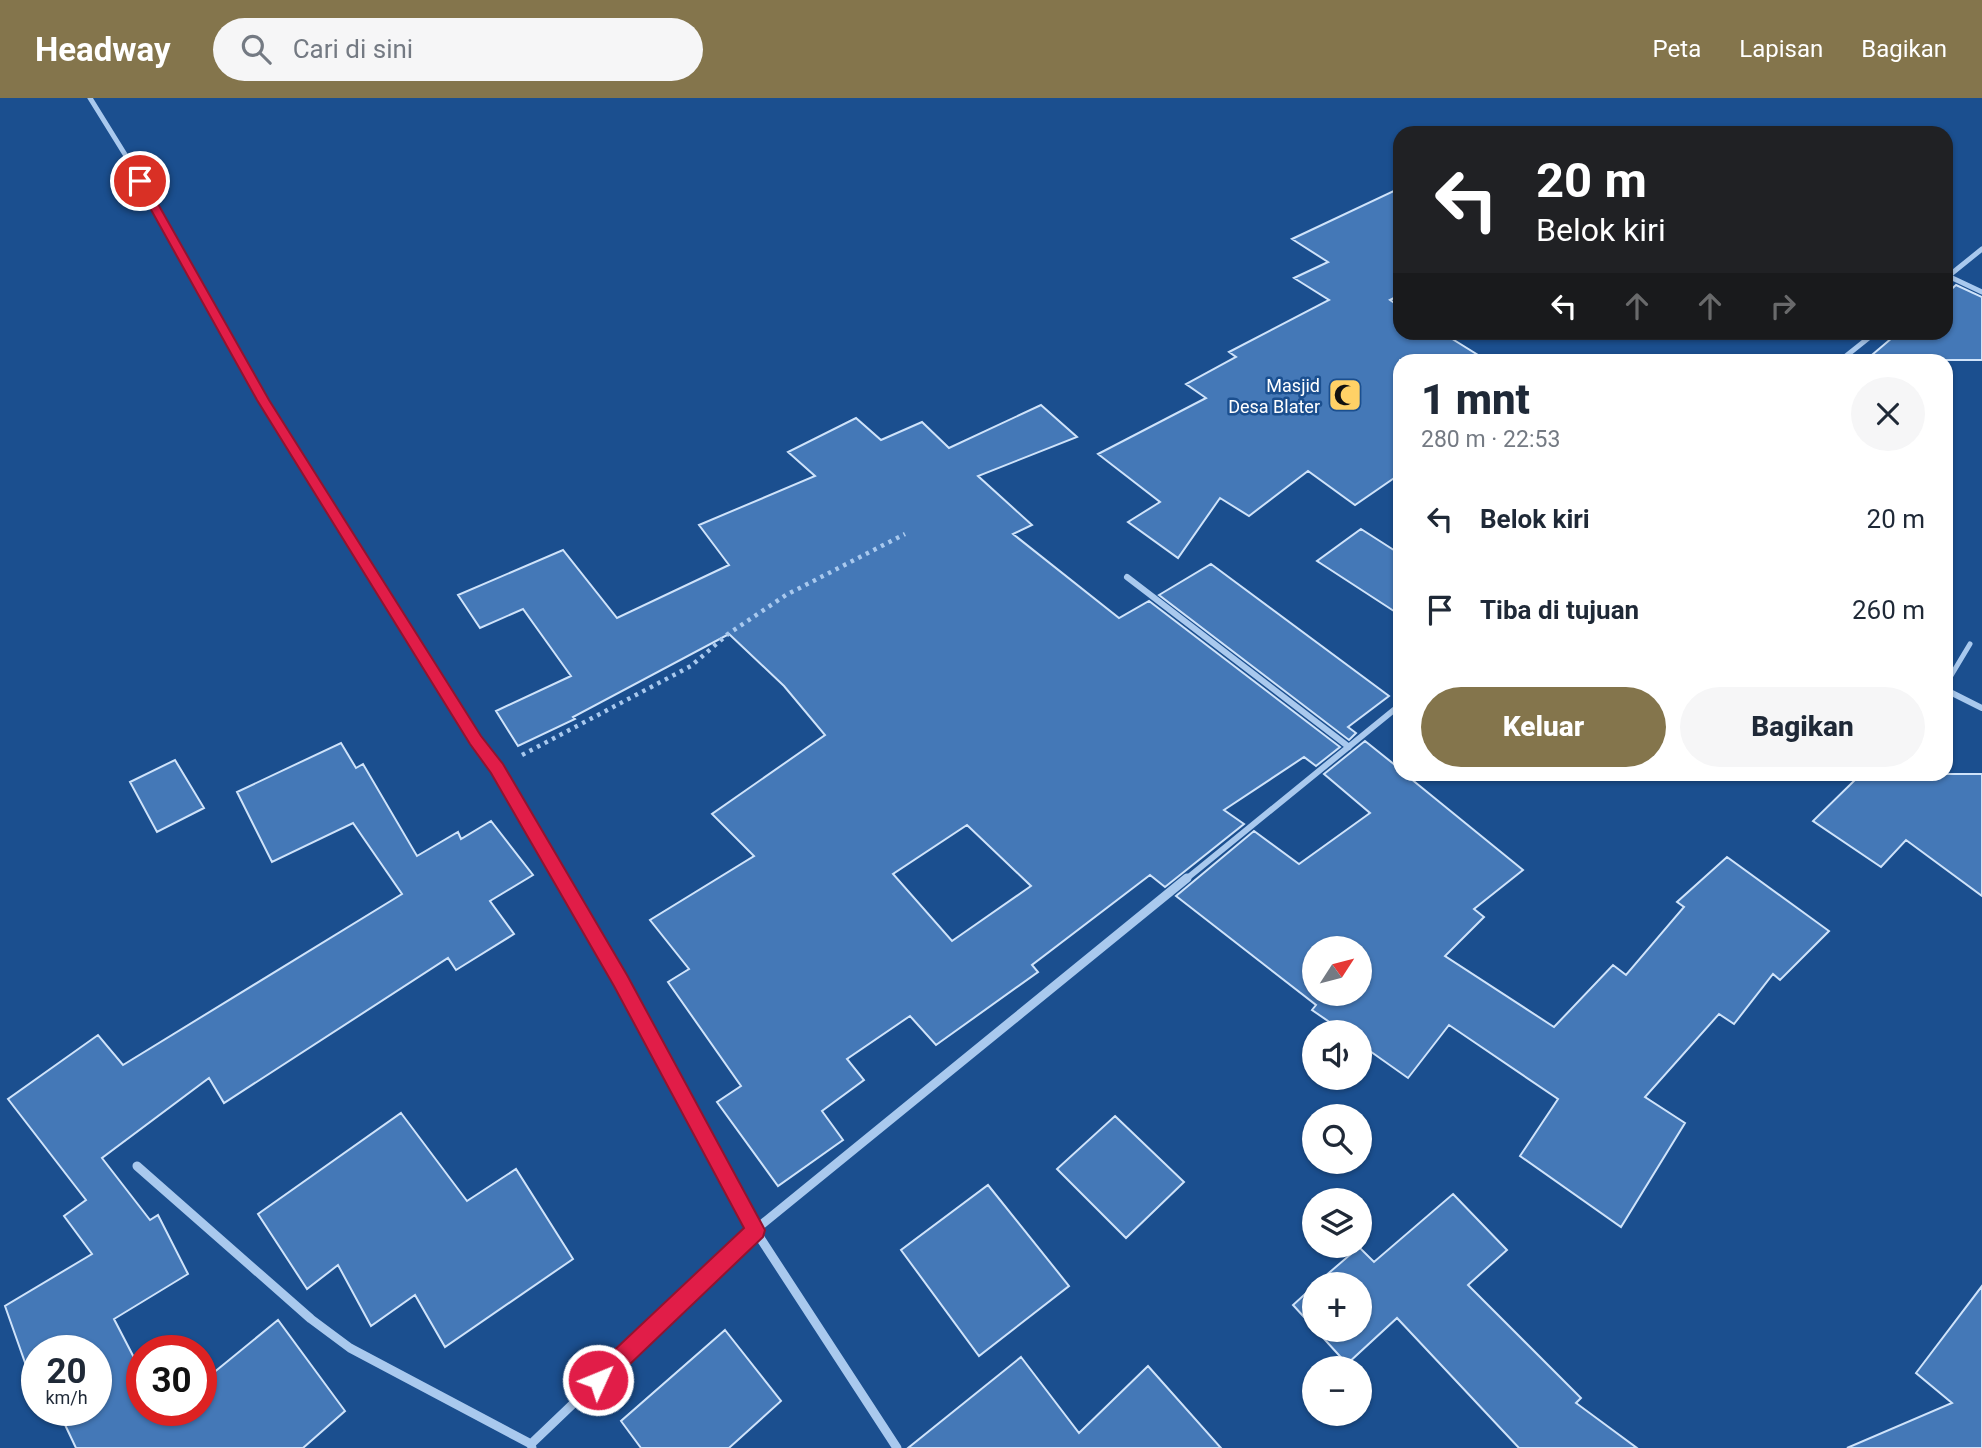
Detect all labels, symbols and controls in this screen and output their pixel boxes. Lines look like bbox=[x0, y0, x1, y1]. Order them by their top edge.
search box bbox=[213, 18, 703, 81]
text: Headway bbox=[35, 30, 171, 69]
icon: search bbox=[237, 30, 275, 68]
text: Cari di sini bbox=[293, 34, 413, 64]
text: Peta bbox=[1653, 35, 1701, 63]
text: Lapisan bbox=[1739, 35, 1823, 63]
text: Bagikan bbox=[1861, 35, 1947, 63]
pin bbox=[110, 151, 170, 211]
text: 20 m bbox=[1536, 152, 1647, 209]
icon: left bbox=[1421, 154, 1512, 245]
icon: arrive bbox=[121, 162, 159, 200]
text: Belok kiri bbox=[1536, 211, 1666, 249]
icon: left bbox=[1545, 287, 1583, 325]
icon: ahead bbox=[1618, 287, 1656, 325]
icon: ahead bbox=[1691, 287, 1729, 325]
icon: right bbox=[1764, 287, 1802, 325]
place label: Masjid Desa Blater bbox=[1228, 375, 1320, 417]
text: 1 mnt bbox=[1421, 375, 1530, 424]
mosque icon: Masjid Desa Blater bbox=[1326, 376, 1364, 414]
button: close bbox=[1851, 377, 1925, 451]
text: 280 m · 22:53 bbox=[1421, 426, 1560, 453]
icon: left bbox=[1421, 500, 1459, 538]
text: Belok kiri bbox=[1480, 504, 1590, 534]
text: 20 m bbox=[1867, 504, 1925, 534]
icon: arrive bbox=[1421, 591, 1459, 629]
text: Tiba di tujuan bbox=[1480, 595, 1639, 625]
text: 260 m bbox=[1852, 595, 1925, 625]
button: Keluar bbox=[1421, 687, 1666, 767]
button: Bagikan bbox=[1680, 687, 1925, 767]
north arrow bbox=[1302, 936, 1372, 1006]
map controls bbox=[1302, 936, 1372, 1426]
button: sound bbox=[1302, 1020, 1372, 1090]
button: search bbox=[1302, 1104, 1372, 1174]
button: layers bbox=[1302, 1188, 1372, 1258]
button: + bbox=[1302, 1272, 1372, 1342]
speed limit sign: 30 bbox=[126, 1335, 217, 1426]
position arrow bbox=[561, 1343, 635, 1417]
text: 20 bbox=[46, 1351, 87, 1392]
button: − bbox=[1302, 1356, 1372, 1426]
text: km/h bbox=[45, 1387, 88, 1408]

